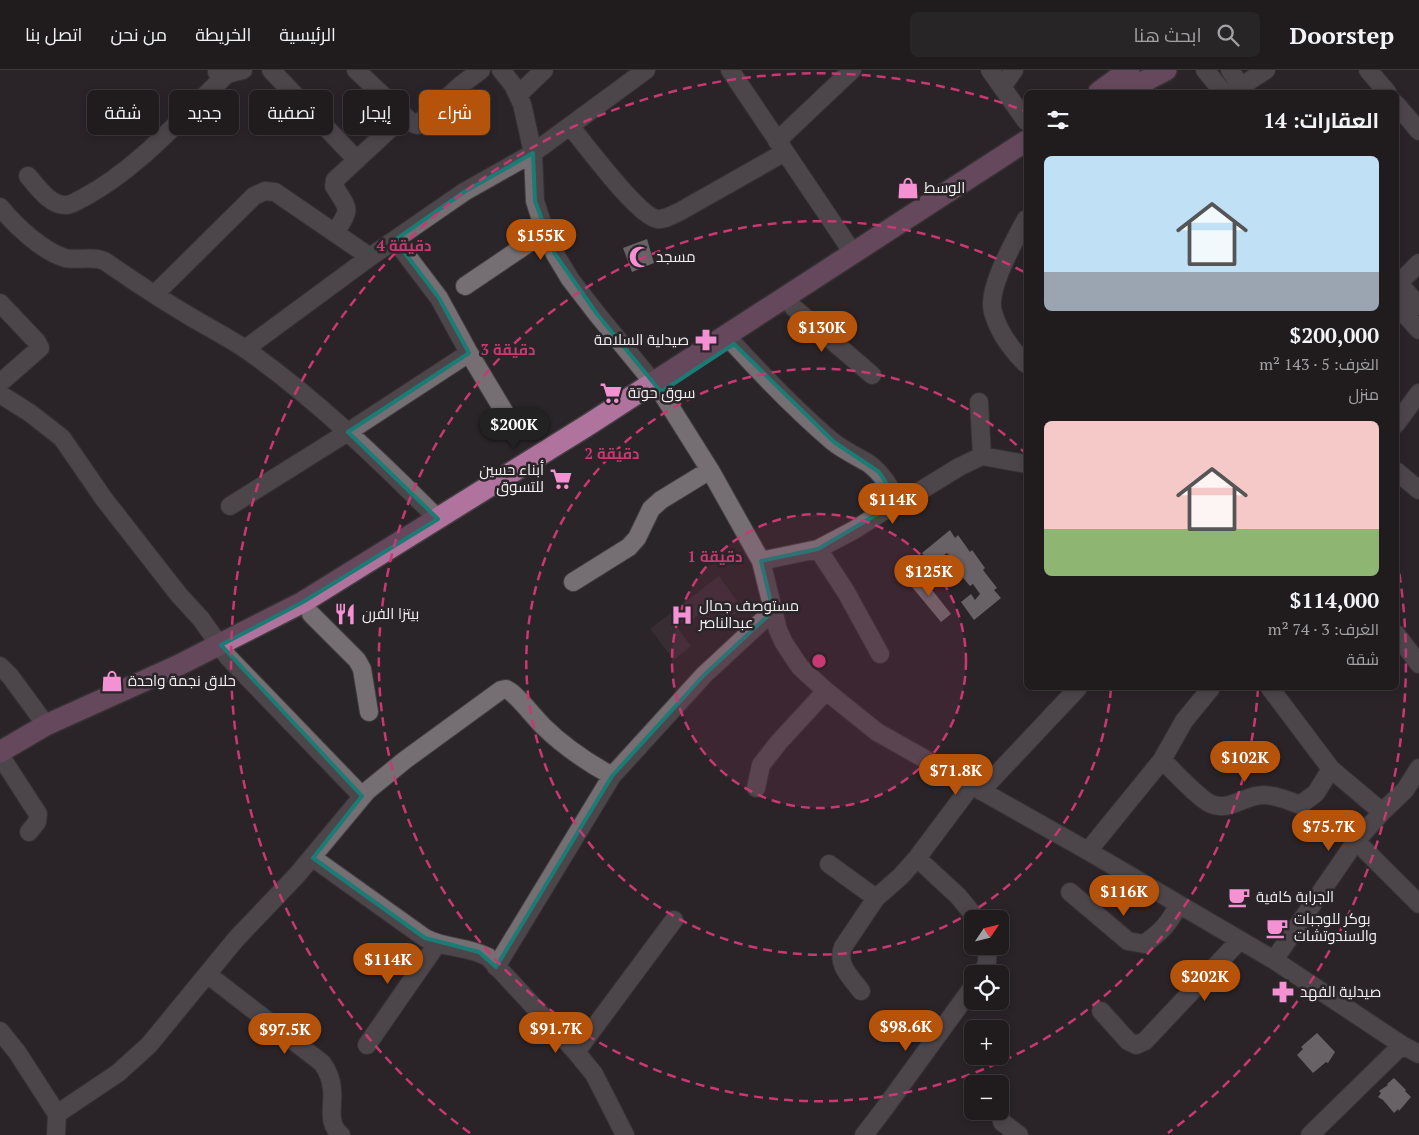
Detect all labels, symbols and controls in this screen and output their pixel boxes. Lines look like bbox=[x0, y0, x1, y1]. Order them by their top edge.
search box bbox=[910, 12, 1260, 57]
text: Doorstep bbox=[1290, 19, 1394, 51]
icon: search bbox=[1214, 21, 1242, 49]
text: اتصل بنا bbox=[25, 22, 82, 46]
text: من نحن bbox=[110, 22, 167, 46]
text: الخريطة bbox=[195, 22, 251, 46]
text: الرئيسية bbox=[279, 22, 336, 46]
text: ابحث هنا bbox=[1133, 22, 1202, 47]
chip: شقة bbox=[87, 90, 159, 135]
chip: جديد bbox=[169, 90, 239, 135]
chip: تصفية bbox=[249, 90, 333, 135]
chip: إيجار bbox=[343, 90, 409, 135]
chip: شراء bbox=[419, 90, 490, 135]
icon: filters bbox=[1044, 106, 1072, 134]
text: العقارات: 14 bbox=[1263, 106, 1379, 134]
shop icon: الوسط bbox=[895, 175, 921, 201]
place label: الوسط bbox=[924, 177, 965, 197]
icon: home bbox=[1167, 189, 1257, 279]
pin: $155K bbox=[506, 218, 576, 261]
text: $155K bbox=[517, 224, 565, 246]
text: 4 دقيقة bbox=[377, 235, 431, 255]
mosque icon: مسجد bbox=[627, 244, 653, 270]
place label: مسجد bbox=[656, 246, 696, 266]
pin: $130K bbox=[787, 310, 857, 353]
text: $130K bbox=[798, 316, 846, 338]
text: $200,000 bbox=[1290, 321, 1379, 349]
pharmacy icon: صيدلية السلامة bbox=[693, 327, 719, 353]
place label: صيدلية السلامة bbox=[594, 329, 689, 349]
text: 3 دقيقة bbox=[481, 339, 535, 359]
text: الغرف: 5 · 143 m² bbox=[1259, 353, 1379, 375]
supermarket icon: سوق حوتة bbox=[598, 380, 624, 406]
place label: سوق حوتة bbox=[628, 382, 695, 403]
text: منزل bbox=[1349, 383, 1379, 405]
pin: $200K bbox=[479, 408, 549, 450]
text: $200K bbox=[490, 413, 538, 435]
text: 2 دقيقة bbox=[585, 443, 639, 463]
icon: home bbox=[1167, 454, 1257, 544]
place label: أبناء حسين للتسوق bbox=[479, 459, 544, 497]
supermarket icon: أبناء حسين للتسوق bbox=[548, 466, 574, 492]
pin: $114K bbox=[858, 482, 928, 525]
text: $114K bbox=[869, 488, 917, 510]
text: 1 دقيقة bbox=[688, 546, 742, 566]
pin: $125K bbox=[894, 554, 964, 597]
text: $125K bbox=[905, 560, 953, 582]
text: $114,000 bbox=[1290, 586, 1379, 614]
place label: مستوصف جمال عبدالناصر bbox=[698, 595, 799, 632]
restaurant icon: بيتزا الفرن bbox=[332, 601, 358, 627]
hospital icon: مستوصف جمال عبدالناصر bbox=[669, 602, 695, 628]
place label: بيتزا الفرن bbox=[362, 603, 419, 624]
text: الغرف: 3 · 74 m² bbox=[1268, 618, 1379, 640]
text: شقة bbox=[1346, 648, 1379, 670]
centre of rings bbox=[810, 652, 828, 670]
shop icon: حلاق نجمة واحدة bbox=[99, 668, 125, 694]
place label: حلاق نجمة واحدة bbox=[128, 670, 236, 691]
pin: $102K bbox=[1210, 740, 1280, 783]
text: $102K bbox=[1221, 746, 1269, 768]
pin: $71.8K bbox=[915, 754, 997, 796]
text: $71.8K bbox=[930, 759, 982, 781]
pin: $75.7K bbox=[1288, 810, 1370, 852]
text: $75.7K bbox=[1303, 815, 1355, 837]
pin: $116K bbox=[1089, 874, 1159, 917]
text: $116K bbox=[1100, 880, 1148, 902]
cafe icon: الجرابة كافية bbox=[1226, 884, 1252, 910]
place label: الجرابة كافية bbox=[1256, 886, 1334, 906]
place label: بوكر للوجبات والسندوتشات bbox=[1294, 908, 1377, 945]
north arrow bbox=[964, 910, 1009, 955]
map controls bbox=[964, 910, 1009, 1120]
cafe icon: بوكر للوجبات والسندوتشات bbox=[1264, 915, 1290, 941]
pin: $114K bbox=[353, 942, 423, 985]
text: $114K bbox=[364, 948, 412, 970]
pin: $202K bbox=[1170, 960, 1240, 1002]
button: locate bbox=[964, 965, 1009, 1010]
text: $202K bbox=[1181, 965, 1229, 987]
pharmacy icon: صيدلية الفهد bbox=[1270, 979, 1296, 1005]
place label: صيدلية الفهد bbox=[1300, 981, 1381, 1002]
pin: $98.6K bbox=[865, 1010, 947, 1052]
pin: $97.5K bbox=[244, 1012, 326, 1055]
pin: $91.7K bbox=[515, 1012, 597, 1054]
text: $98.6K bbox=[880, 1015, 932, 1037]
text: $91.7K bbox=[530, 1017, 582, 1039]
text: $97.5K bbox=[259, 1018, 311, 1040]
button: + bbox=[964, 1020, 1009, 1065]
button: − bbox=[964, 1075, 1009, 1120]

